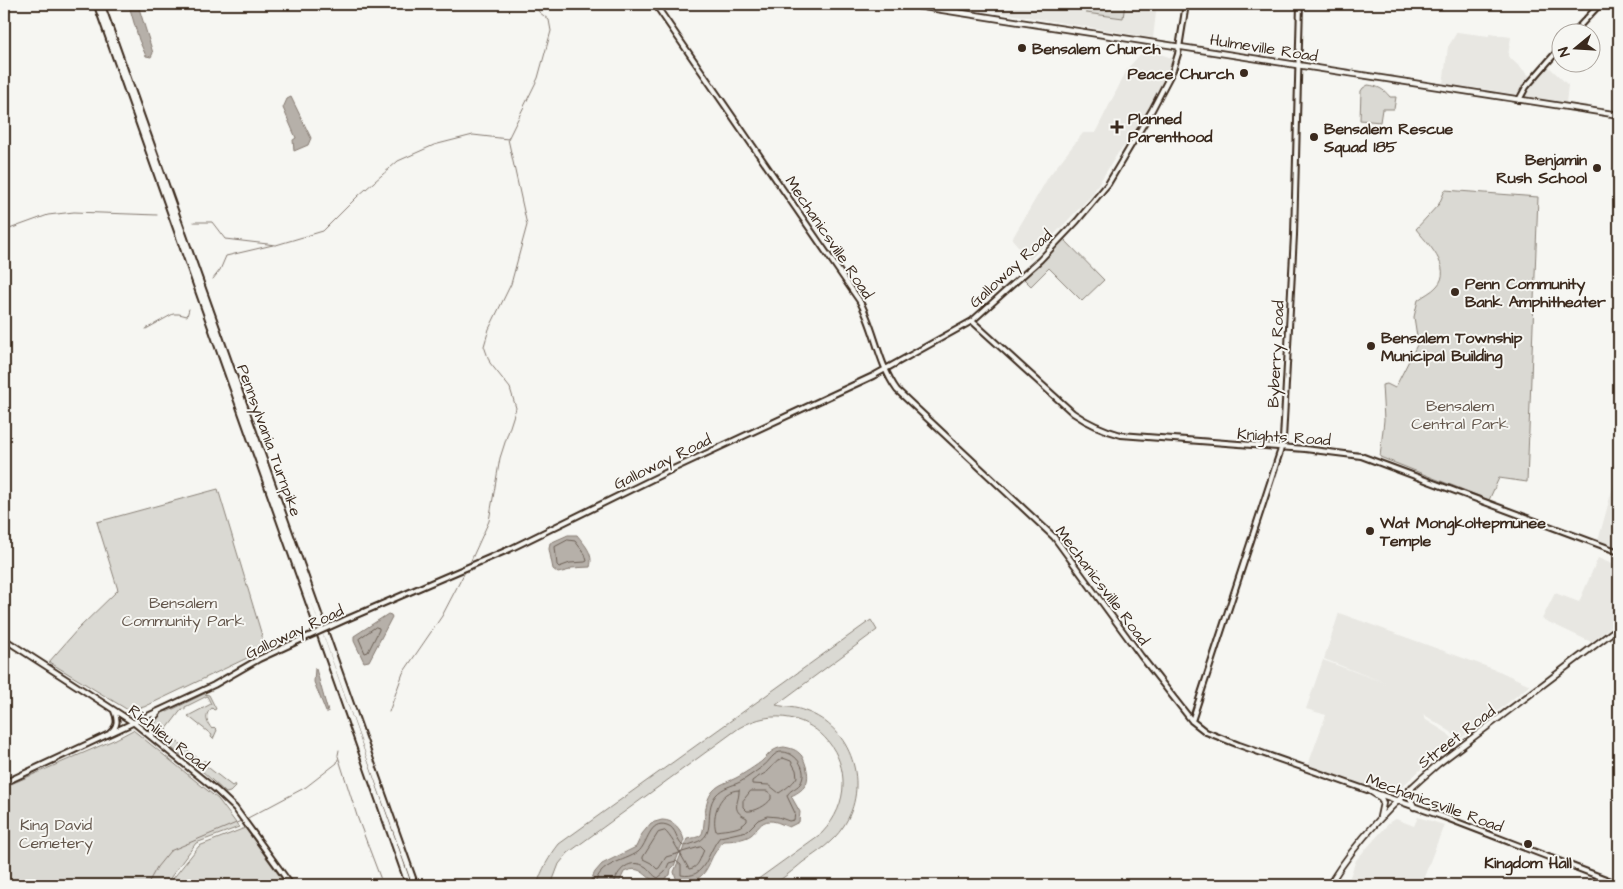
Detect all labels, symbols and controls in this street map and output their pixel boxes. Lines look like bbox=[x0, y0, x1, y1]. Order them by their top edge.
north arrow bbox=[1550, 22, 1600, 72]
street label: Hulmeville Road bbox=[1208, 29, 1319, 67]
place label: Bensalem Church bbox=[1032, 38, 1162, 60]
marker: Bensalem Church bbox=[1016, 42, 1028, 54]
text: N bbox=[1554, 44, 1575, 59]
place label: Peace Church bbox=[1128, 63, 1235, 85]
marker: Peace Church bbox=[1238, 67, 1250, 79]
place label: Planned Parenthood bbox=[1128, 108, 1213, 148]
place label: Bensalem Rescue Squad 185 bbox=[1323, 118, 1454, 158]
marker: Planned Parenthood bbox=[1110, 120, 1124, 134]
marker: Bensalem Rescue Squad 185 bbox=[1308, 131, 1320, 143]
place label: Benjamin Rush School bbox=[1496, 149, 1587, 189]
marker: Benjamin Rush School bbox=[1591, 162, 1603, 174]
street label: Mechanicsville Road bbox=[780, 172, 879, 303]
street label: Galloway Road bbox=[964, 224, 1058, 314]
place label: Penn Community Bank Amphitheater bbox=[1465, 273, 1606, 313]
marker: Penn Community Bank Amphitheater bbox=[1449, 286, 1461, 298]
street label: Byberry Road bbox=[1262, 300, 1291, 408]
place label: Bensalem Township Municipal Building bbox=[1381, 327, 1523, 369]
marker: Bensalem Township Municipal Building bbox=[1365, 340, 1377, 352]
street label: Pennsylvania Turnpike bbox=[230, 361, 307, 520]
park label: Bensalem Central Park bbox=[1411, 395, 1509, 435]
street label: Knights Road bbox=[1236, 423, 1332, 452]
street label: Galloway Road bbox=[610, 429, 715, 496]
place label: Wat Mongkoltepmunee Temple bbox=[1379, 512, 1546, 552]
street label: Mechanicsville Road bbox=[1050, 521, 1154, 650]
marker: Wat Mongkoltepmunee Temple bbox=[1364, 525, 1376, 537]
park label: Bensalem Community Park bbox=[122, 592, 244, 633]
street label: Galloway Road bbox=[242, 599, 348, 665]
street label: Richlieu Road bbox=[123, 699, 213, 776]
street label: Street Road bbox=[1413, 700, 1500, 773]
street label: Mechanicsville Road bbox=[1363, 768, 1506, 838]
park label: King David Cemetery bbox=[19, 814, 93, 855]
marker: Kingdom Hall bbox=[1522, 838, 1534, 850]
place label: Kingdom Hall bbox=[1484, 852, 1572, 876]

